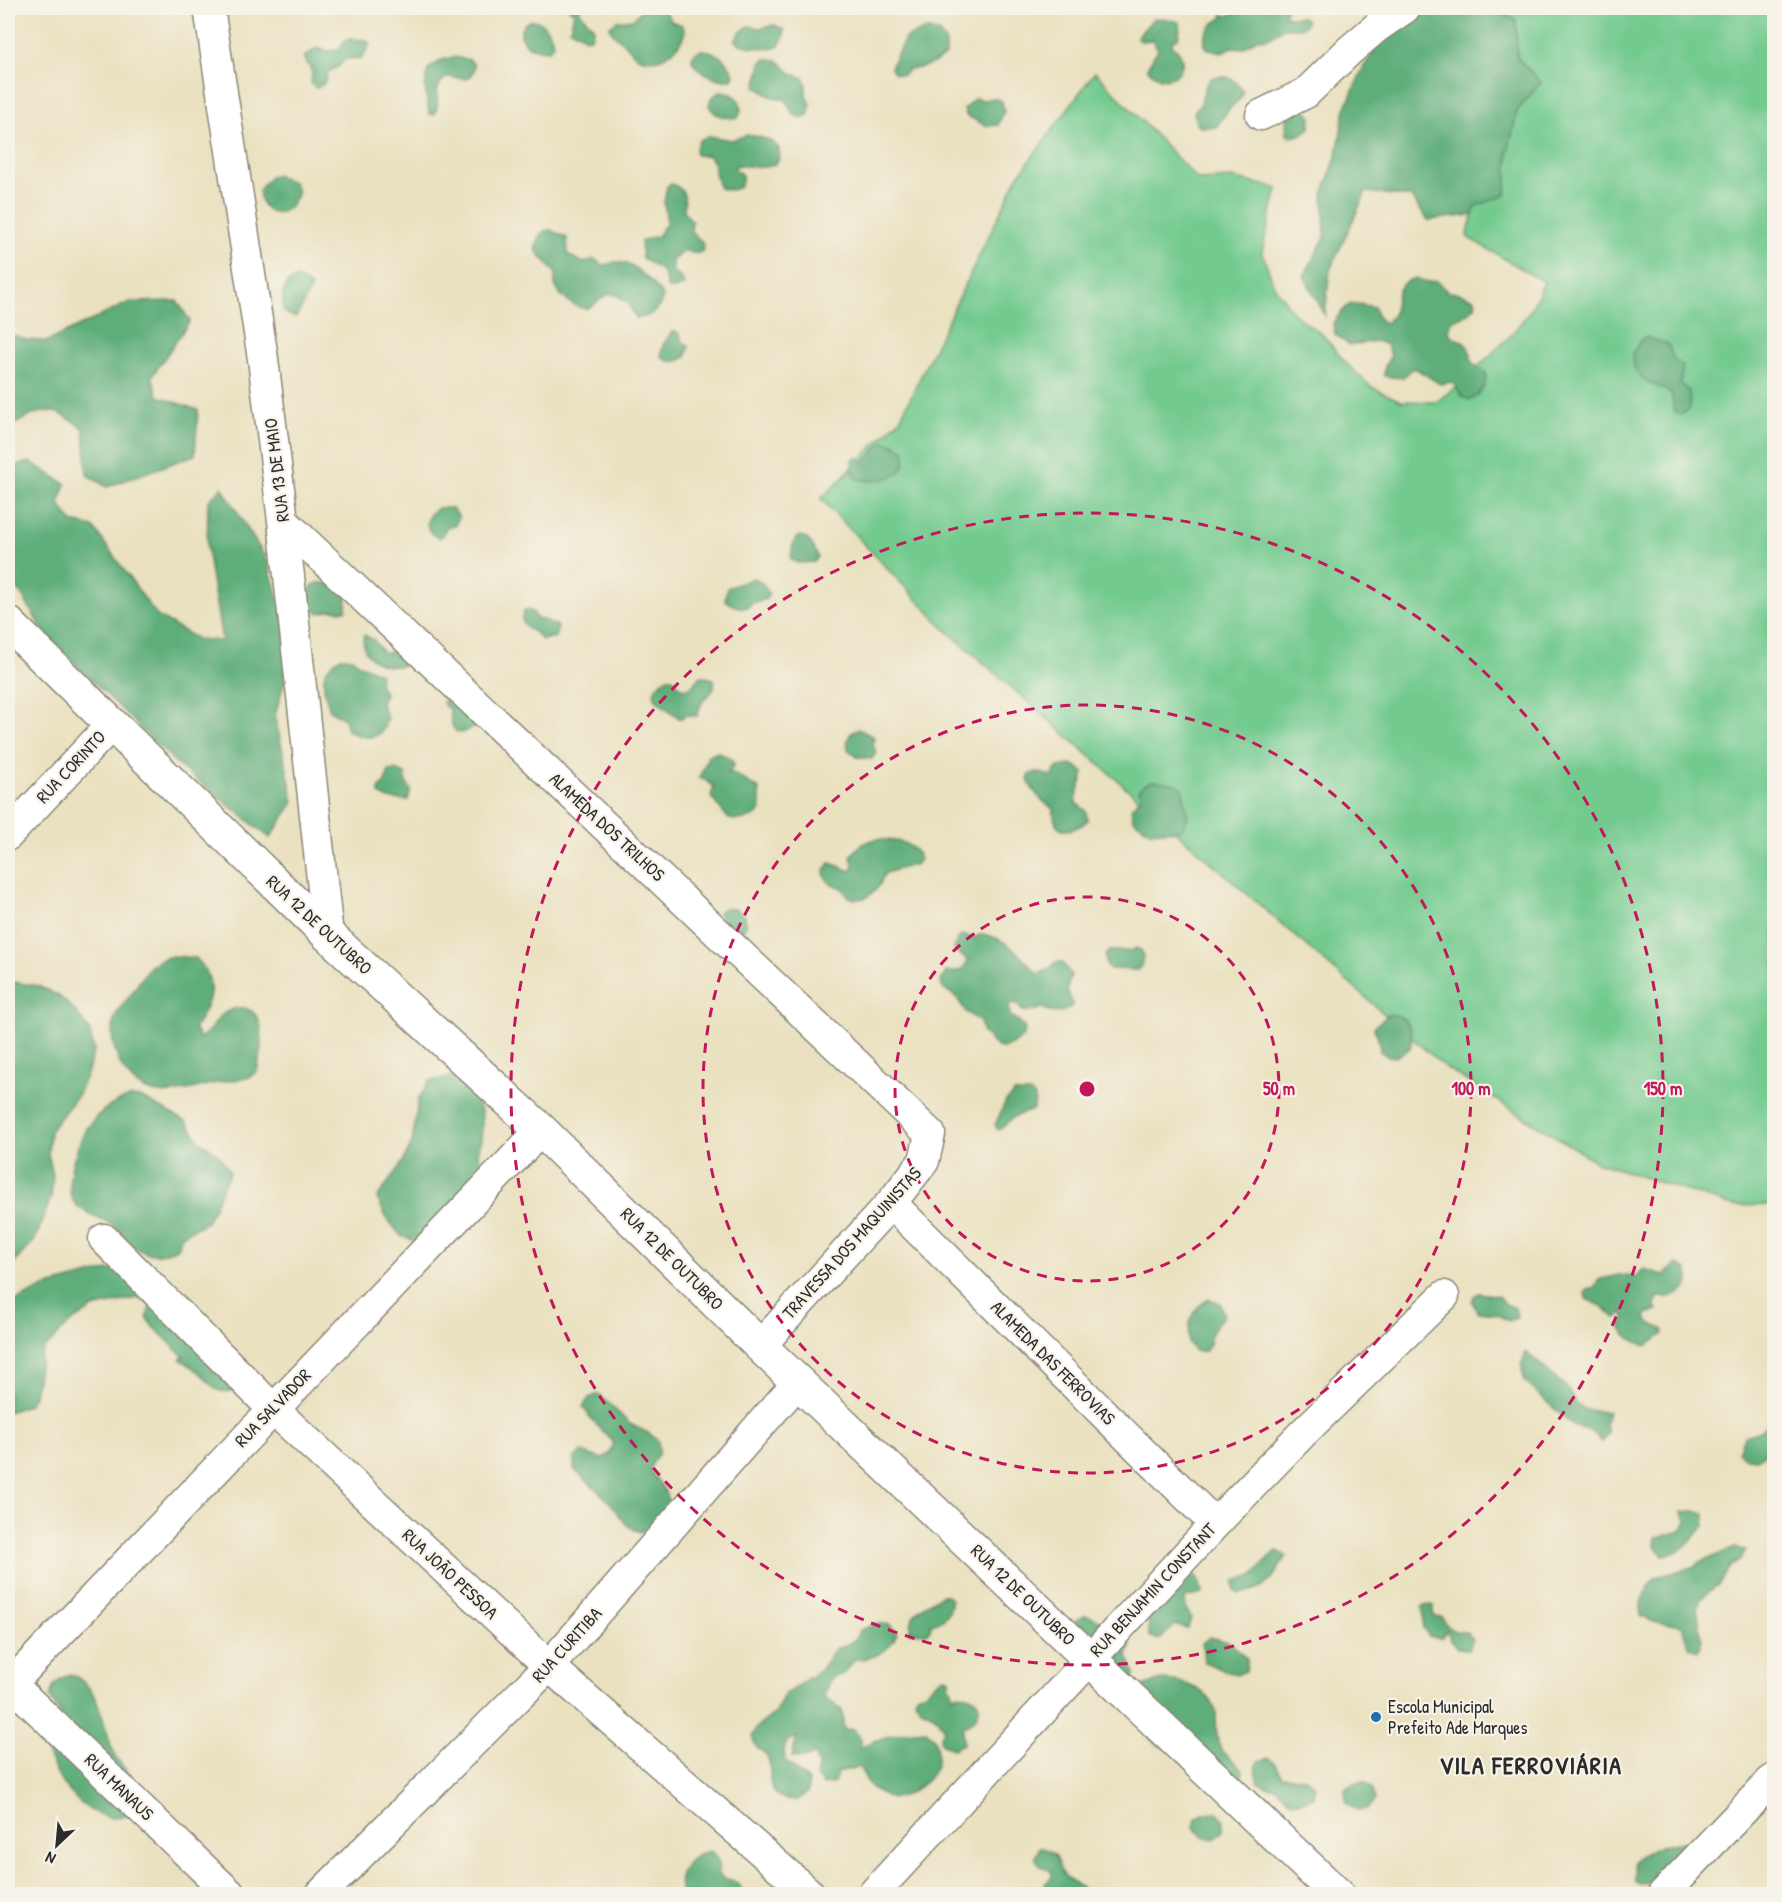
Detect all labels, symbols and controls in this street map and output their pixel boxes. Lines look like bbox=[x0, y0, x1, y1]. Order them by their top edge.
street label: RUA 13 DE MAIO bbox=[258, 417, 295, 523]
street label: RUA CORINTO bbox=[30, 725, 111, 809]
street label: ALAMEDA DOS TRILHOS bbox=[544, 766, 671, 887]
street label: RUA 12 DE OUTUBRO bbox=[261, 869, 378, 980]
text: 50 m bbox=[1263, 1076, 1295, 1101]
text: 100 m bbox=[1451, 1076, 1491, 1101]
text: 150 m bbox=[1644, 1076, 1682, 1101]
centre of rings bbox=[1077, 1079, 1097, 1099]
street label: TRAVESSA DOS MAQUINISTAS bbox=[776, 1161, 927, 1324]
street label: RUA 12 DE OUTUBRO bbox=[615, 1202, 729, 1316]
street label: ALAMEDA DAS FERROVIAS bbox=[986, 1295, 1121, 1430]
street label: RUA SALVADOR bbox=[229, 1363, 316, 1452]
street label: RUA BENJAMIN CONSTANT bbox=[1084, 1517, 1222, 1662]
street label: RUA JOÃO PESSOA bbox=[397, 1523, 504, 1625]
street label: RUA 12 DE OUTUBRO bbox=[966, 1538, 1081, 1651]
street label: RUA CURITIBA bbox=[526, 1601, 607, 1688]
place label: Escola Municipal Prefeito Ade Marques bbox=[1388, 1694, 1527, 1740]
marker: Escola Municipal Prefeito Ade Marques bbox=[1369, 1710, 1383, 1724]
street label: RUA MANAUS bbox=[79, 1747, 159, 1826]
district label: VILA FERROVIÁRIA bbox=[1439, 1749, 1623, 1781]
north arrow bbox=[27, 1815, 87, 1875]
text: N bbox=[41, 1847, 59, 1870]

